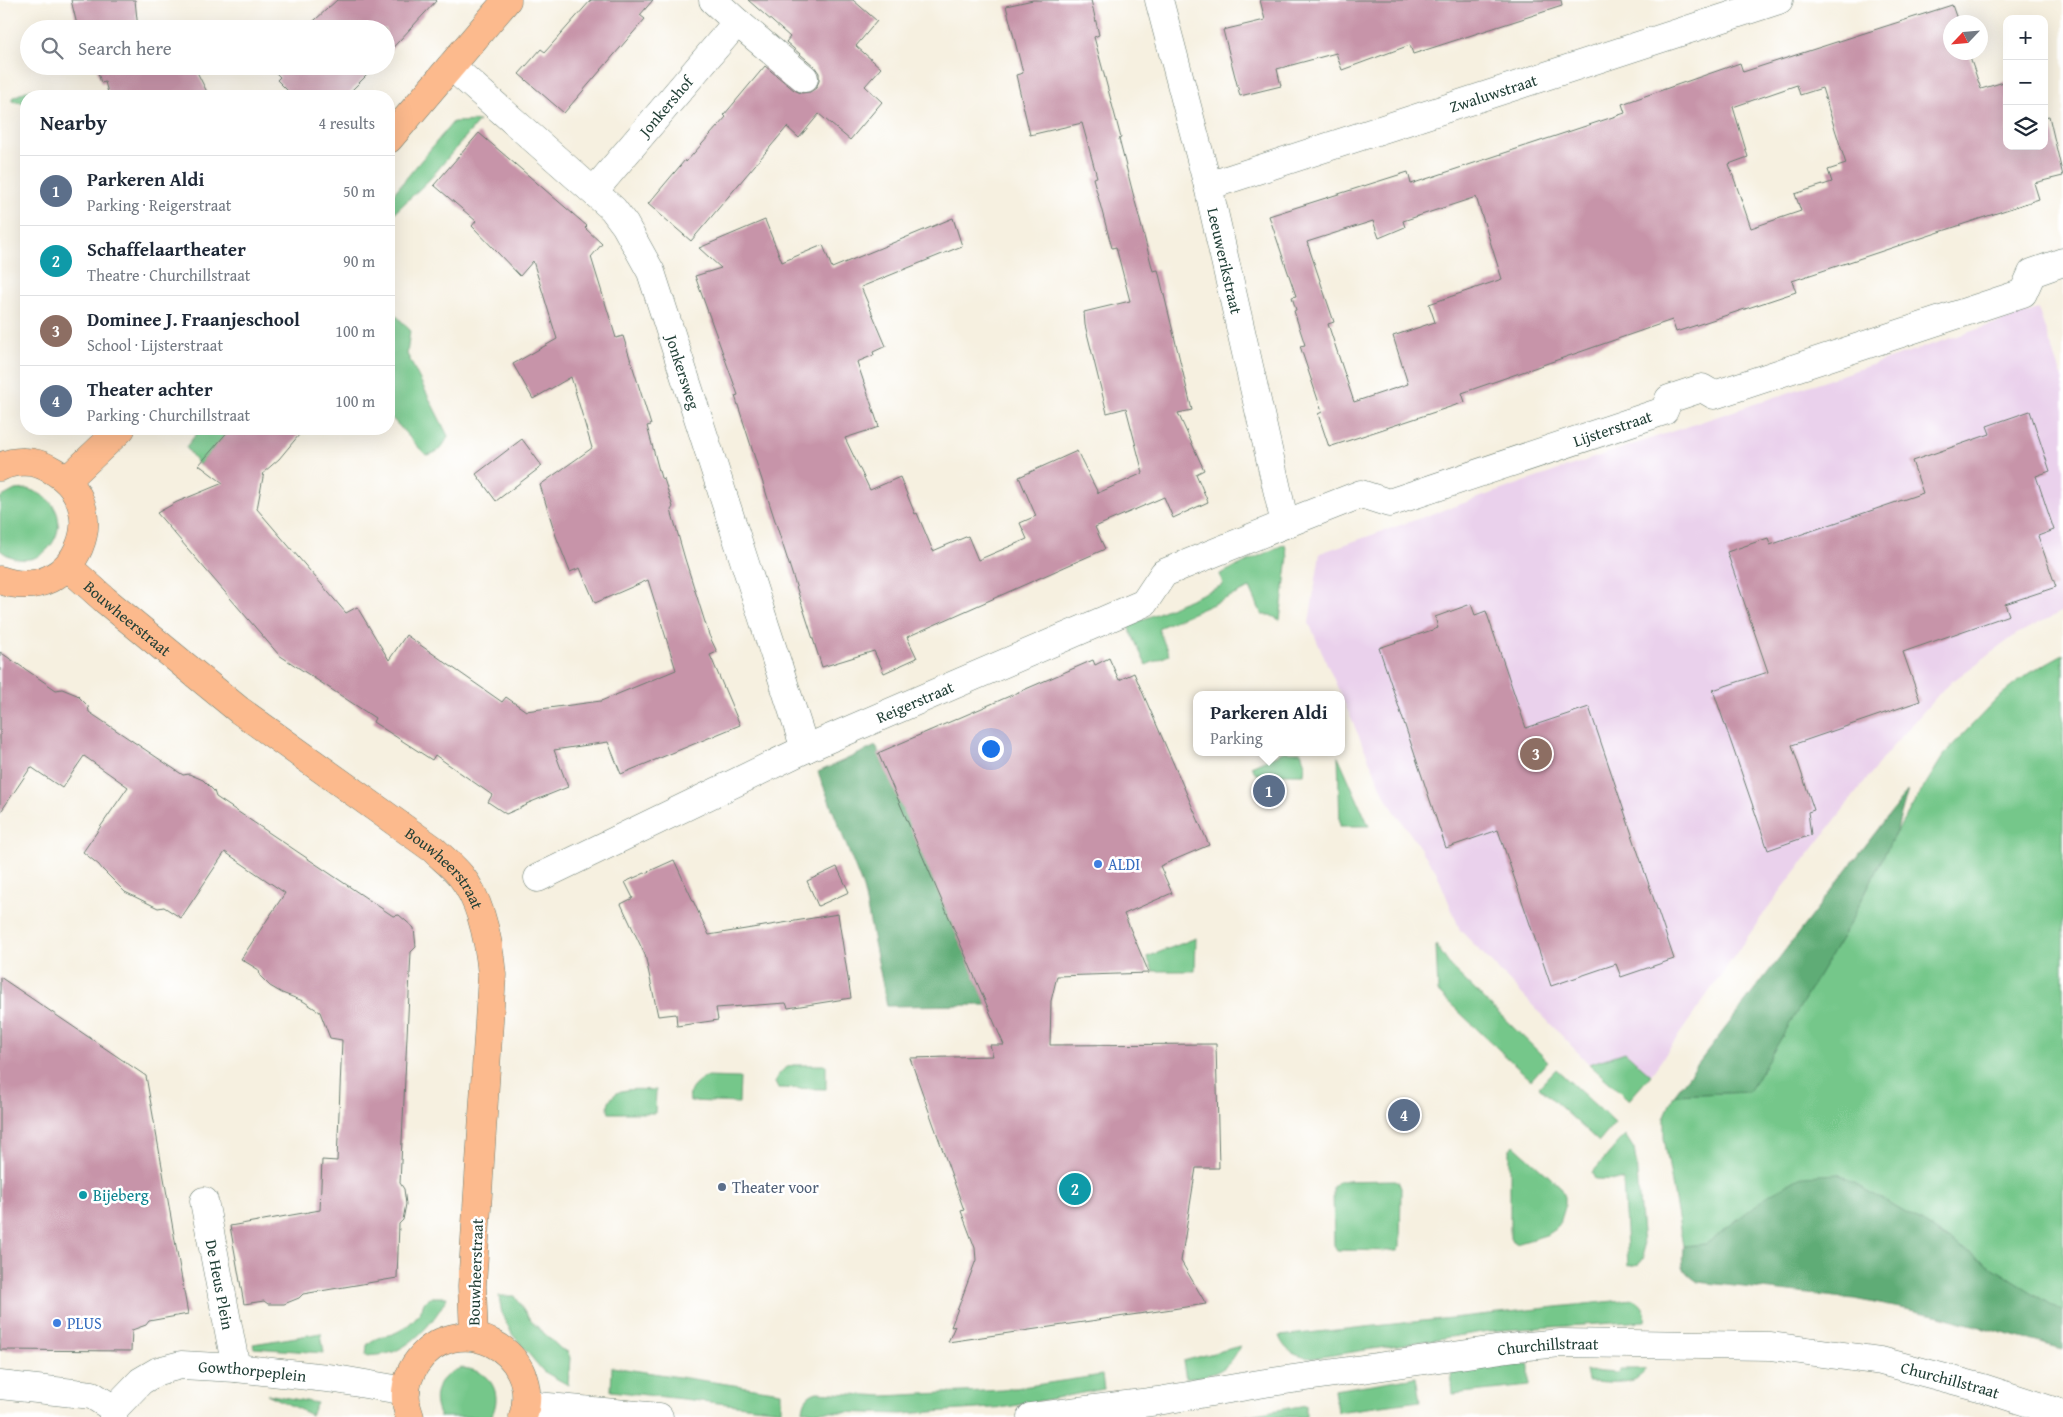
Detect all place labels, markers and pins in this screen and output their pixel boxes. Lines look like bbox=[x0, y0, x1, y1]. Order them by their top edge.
pin: 3 bbox=[1520, 735, 1552, 773]
pin: 1 bbox=[1253, 772, 1285, 810]
place label: ALDI bbox=[1108, 852, 1140, 876]
marker: ALDI bbox=[1092, 858, 1104, 870]
pin: 4 bbox=[1388, 1096, 1420, 1134]
pin: 2 bbox=[1059, 1170, 1091, 1208]
place label: Theater voor bbox=[732, 1175, 819, 1199]
marker: Theater voor bbox=[716, 1181, 728, 1193]
place label: Bijeberg bbox=[93, 1183, 149, 1207]
marker: Bijeberg bbox=[77, 1189, 89, 1201]
place label: PLUS bbox=[67, 1311, 102, 1335]
marker: PLUS bbox=[51, 1317, 63, 1329]

